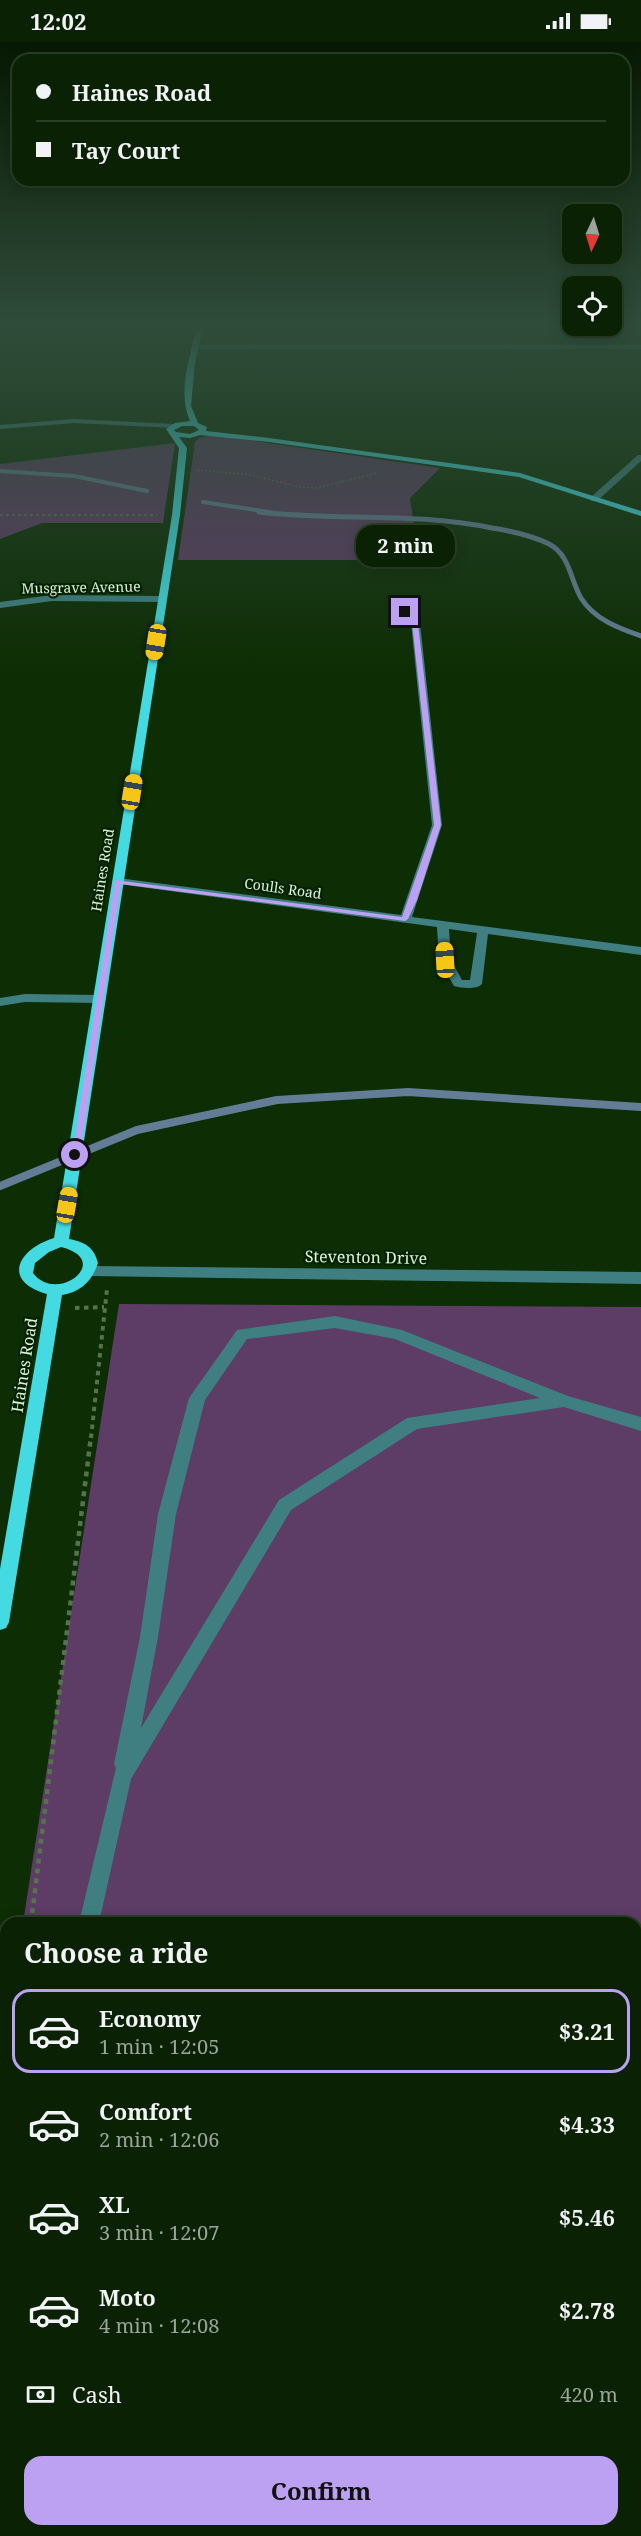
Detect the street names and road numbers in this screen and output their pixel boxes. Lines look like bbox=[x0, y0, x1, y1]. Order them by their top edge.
street label: Musgrave Avenue bbox=[21, 576, 141, 598]
street label: Haines Road bbox=[86, 827, 118, 913]
street label: Coulls Road bbox=[243, 873, 323, 903]
street label: Steventon Drive bbox=[305, 1245, 427, 1269]
street label: Haines Road bbox=[6, 1316, 42, 1414]

